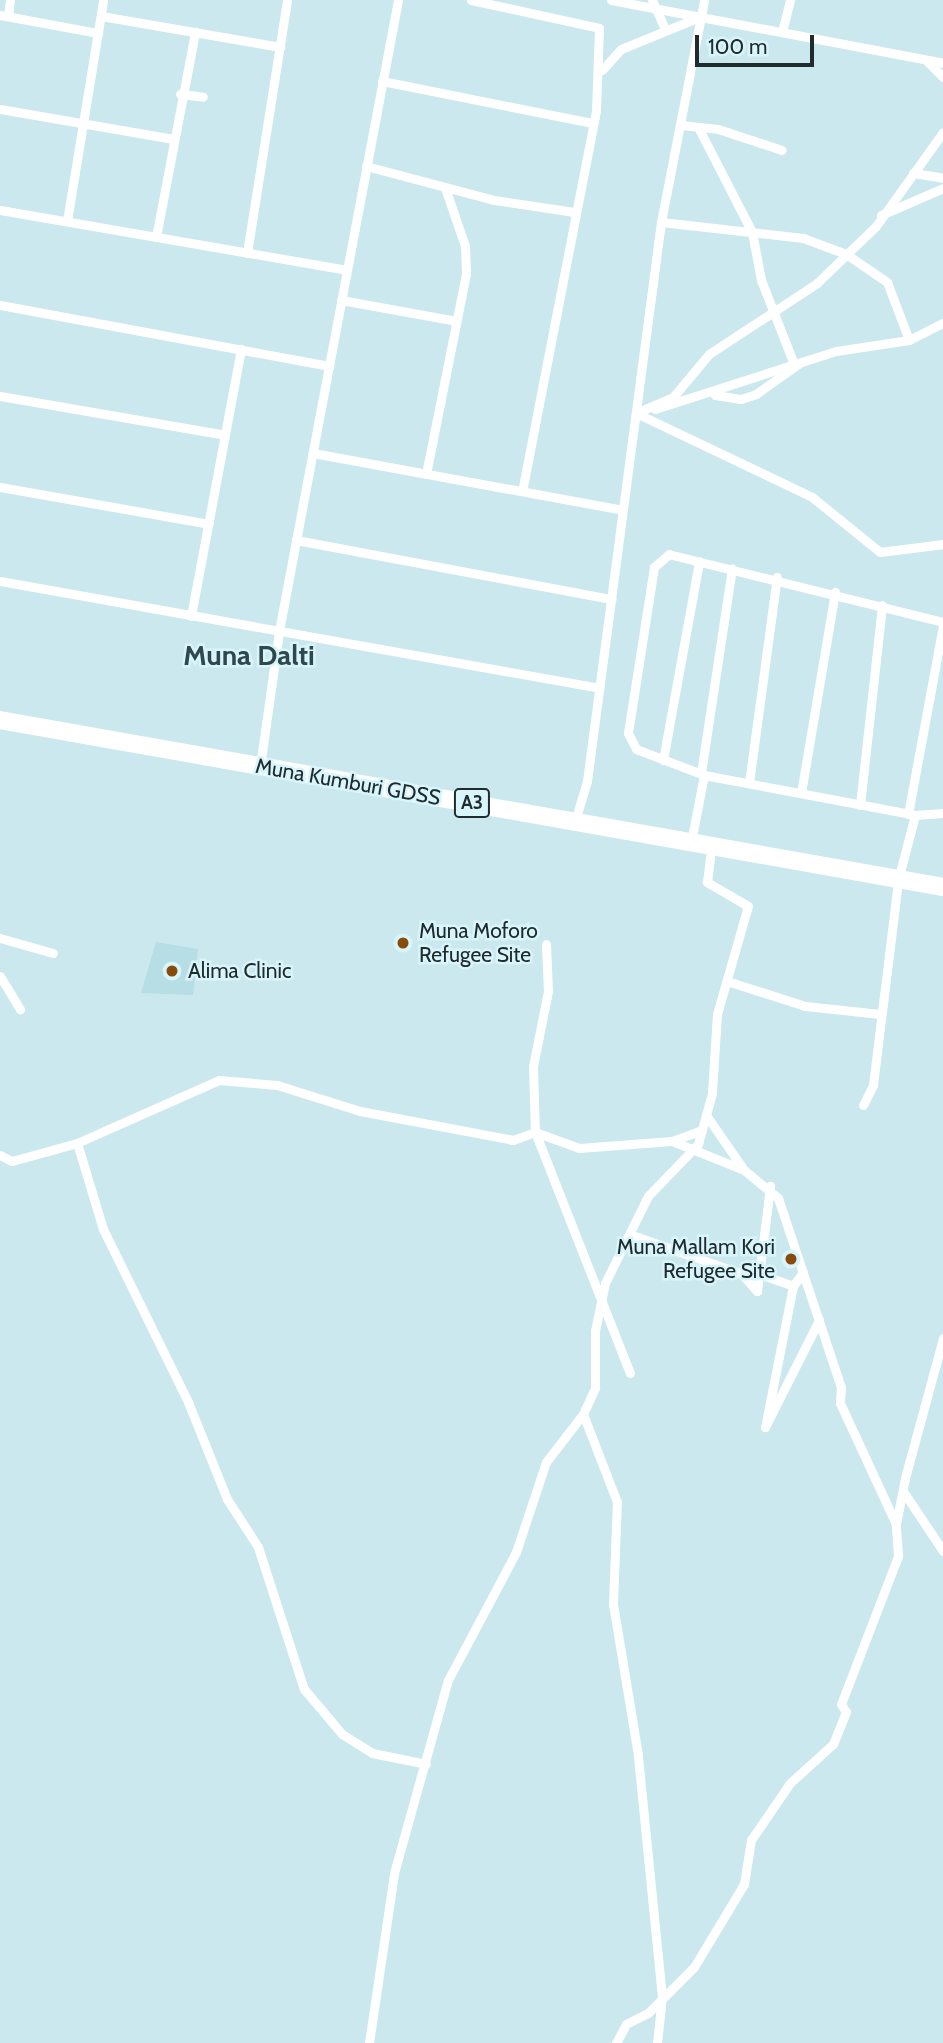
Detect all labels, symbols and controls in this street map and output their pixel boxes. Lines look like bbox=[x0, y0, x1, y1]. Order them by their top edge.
scale bar bbox=[698, 21, 817, 65]
text: 100 m bbox=[708, 34, 767, 59]
district label: Muna Dalti bbox=[183, 638, 315, 672]
street label: Muna Kumburi GDSS bbox=[253, 753, 443, 811]
road number: A3 bbox=[453, 788, 491, 818]
place label: Muna Moforo Refugee Site bbox=[419, 918, 538, 968]
marker: Muna Moforo Refugee Site bbox=[393, 933, 413, 953]
place label: Alima Clinic bbox=[188, 958, 291, 984]
marker: Alima Clinic bbox=[162, 961, 182, 981]
place label: Muna Mallam Kori Refugee Site bbox=[617, 1234, 775, 1284]
marker: Muna Mallam Kori Refugee Site bbox=[781, 1249, 801, 1269]

